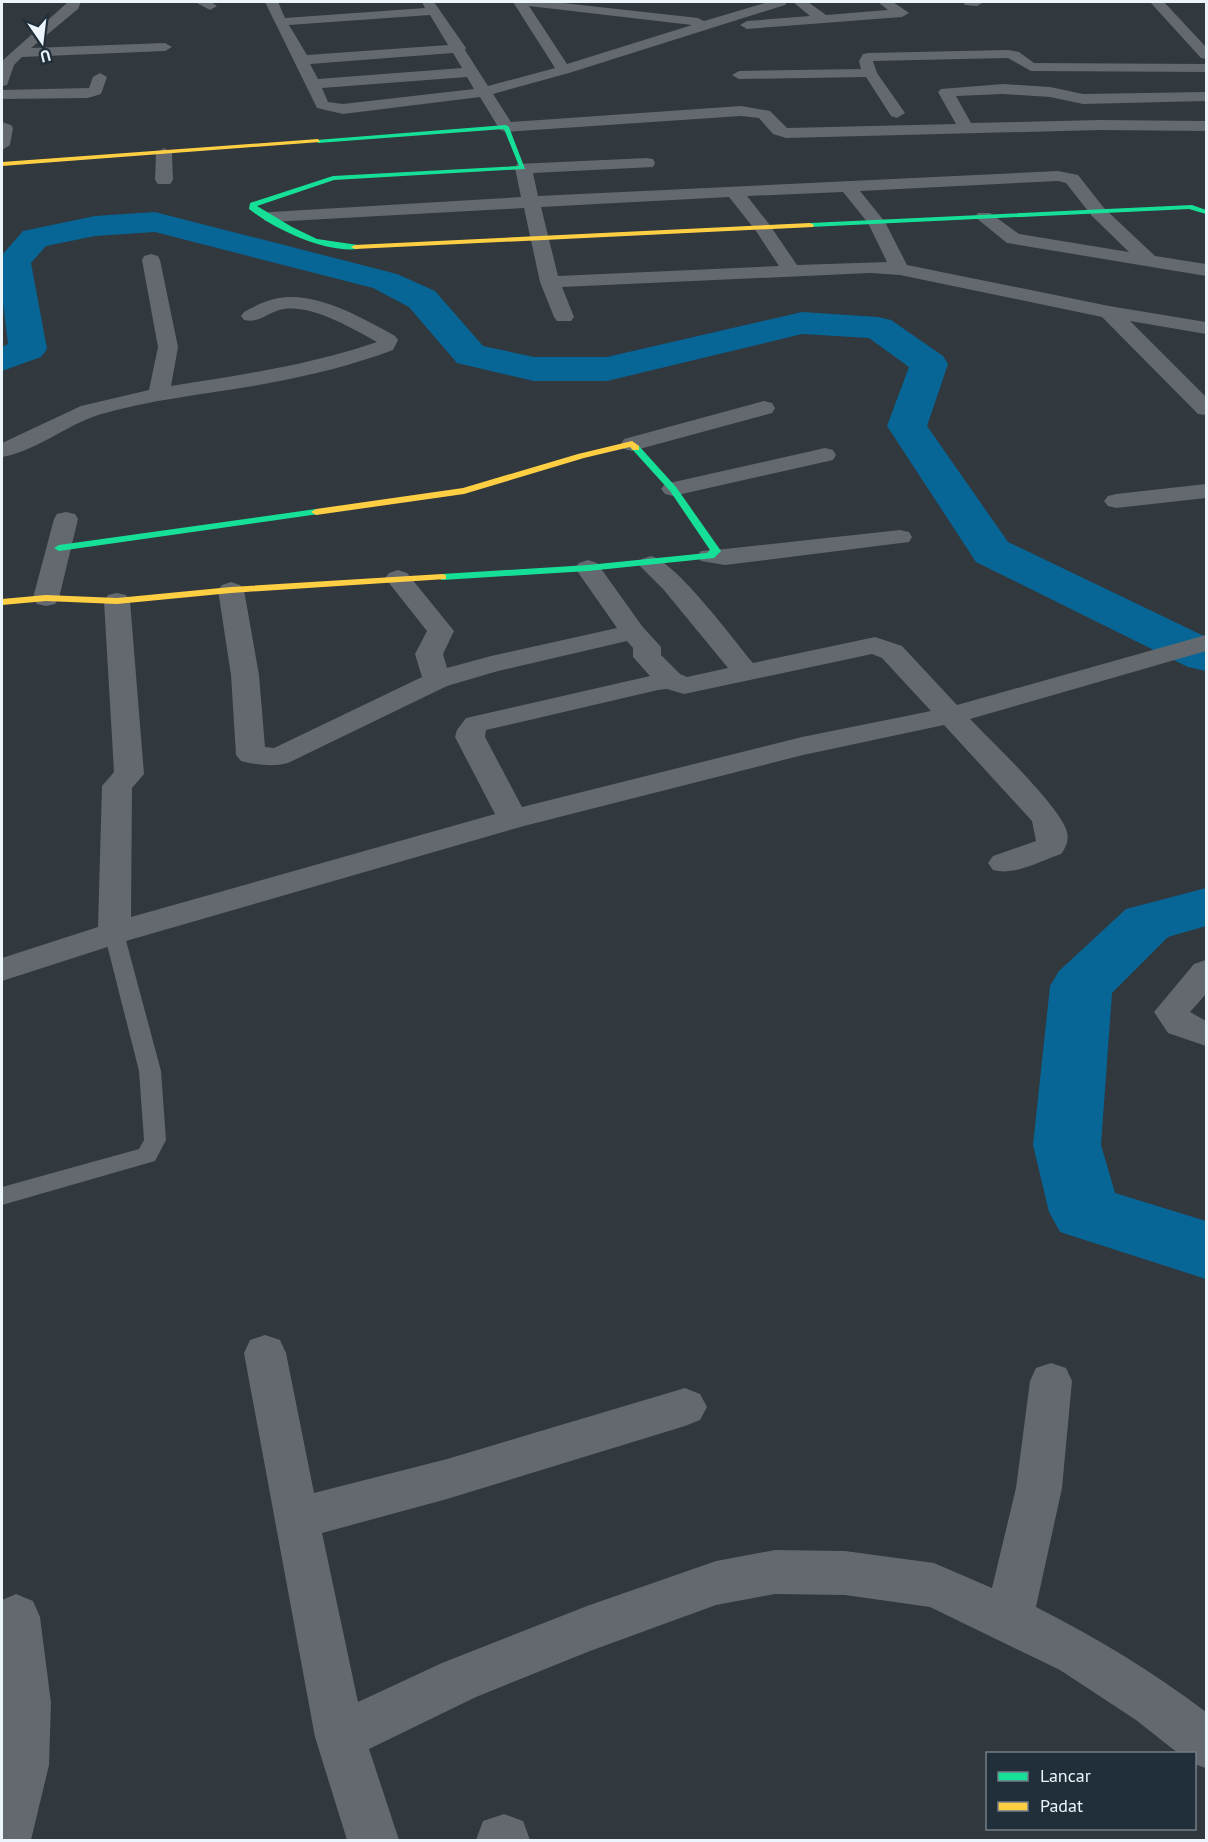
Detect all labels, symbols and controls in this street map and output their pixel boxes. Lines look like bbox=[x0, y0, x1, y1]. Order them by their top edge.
north arrow bbox=[12, 12, 72, 72]
text: U bbox=[38, 46, 53, 67]
legend bbox=[986, 1752, 1196, 1830]
text: Lancar bbox=[1040, 1764, 1091, 1787]
text: Padat bbox=[1040, 1794, 1083, 1817]

